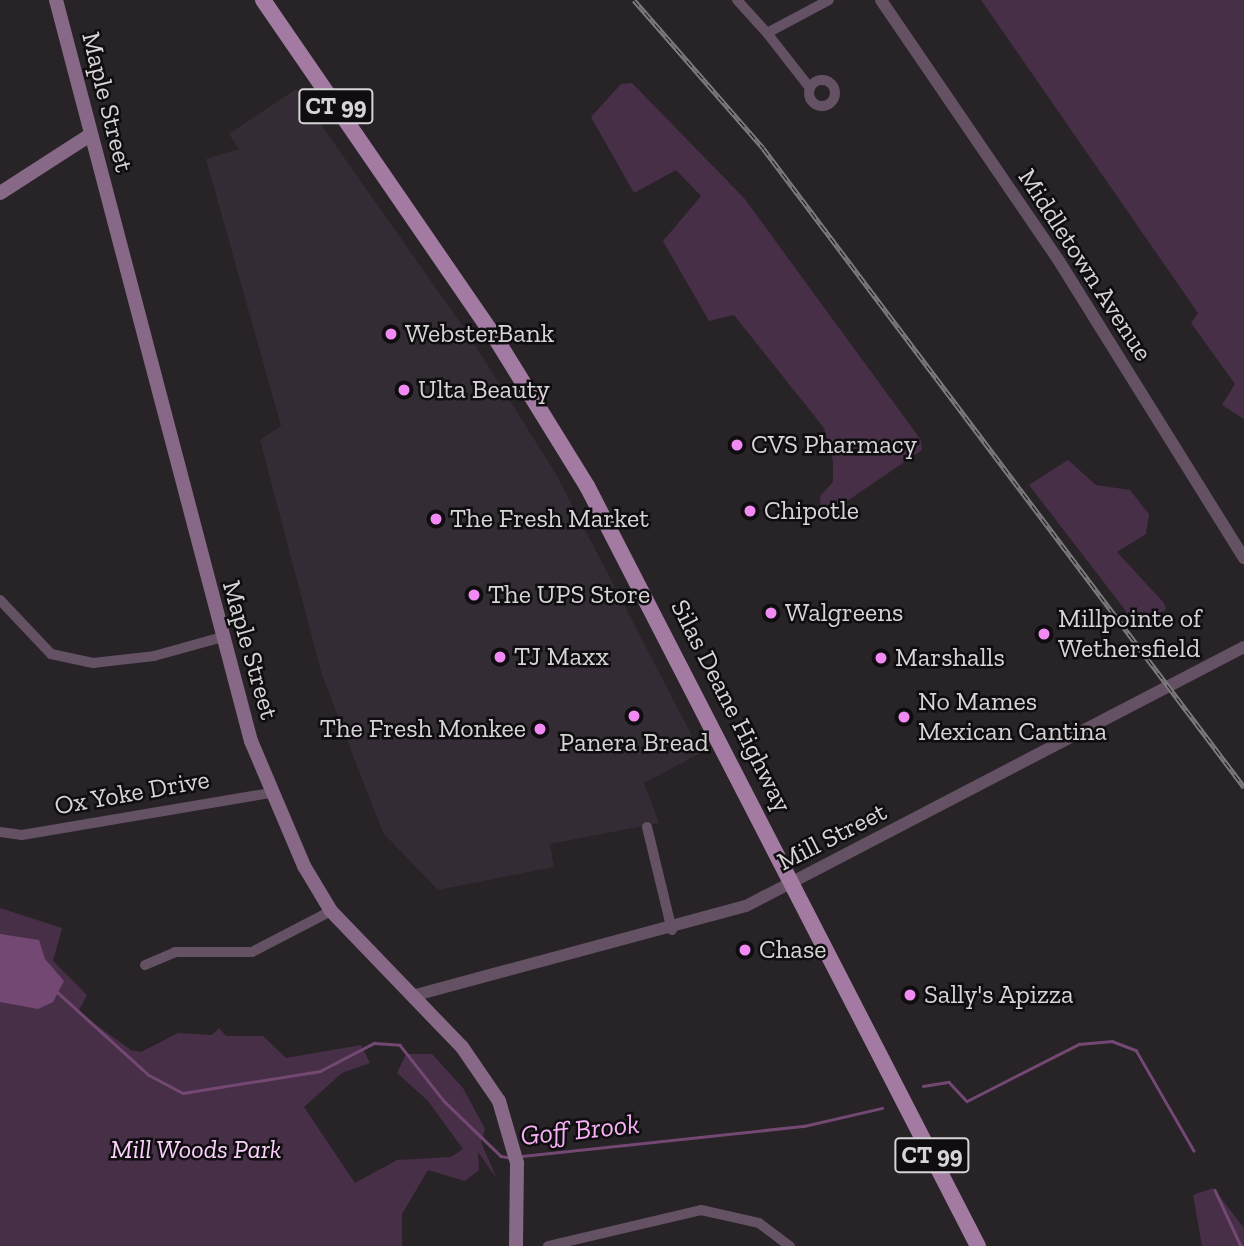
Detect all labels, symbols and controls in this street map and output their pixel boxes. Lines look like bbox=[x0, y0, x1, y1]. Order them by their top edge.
street label: Maple Street bbox=[75, 29, 139, 175]
road number: CT 99 bbox=[298, 86, 374, 126]
street label: Middletown Avenue bbox=[1011, 163, 1159, 367]
place label: WebsterBank bbox=[405, 318, 554, 350]
marker: WebsterBank bbox=[383, 326, 399, 342]
place label: Ulta Beauty bbox=[418, 374, 550, 406]
marker: Ulta Beauty bbox=[396, 382, 412, 398]
place label: CVS Pharmacy bbox=[751, 429, 917, 461]
marker: CVS Pharmacy bbox=[729, 437, 745, 453]
place label: Chipotle bbox=[764, 495, 859, 527]
place label: The Fresh Market bbox=[450, 503, 649, 535]
marker: Chipotle bbox=[742, 503, 758, 519]
marker: The Fresh Market bbox=[428, 511, 444, 527]
street label: Maple Street bbox=[215, 577, 285, 723]
place label: The UPS Store bbox=[488, 579, 650, 611]
marker: The UPS Store bbox=[466, 587, 482, 603]
street label: Silas Deane Highway bbox=[664, 594, 798, 818]
place label: Walgreens bbox=[785, 597, 904, 629]
place label: Millpointe of Wethersfield bbox=[1058, 603, 1201, 664]
marker: Walgreens bbox=[763, 605, 779, 621]
marker: Millpointe of Wethersfield bbox=[1036, 626, 1052, 642]
place label: TJ Maxx bbox=[514, 641, 609, 673]
place label: Marshalls bbox=[895, 642, 1005, 674]
marker: TJ Maxx bbox=[492, 649, 508, 665]
marker: Marshalls bbox=[873, 650, 889, 666]
place label: No Mames Mexican Cantina bbox=[918, 686, 1107, 748]
marker: Panera Bread bbox=[626, 708, 642, 724]
marker: No Mames Mexican Cantina bbox=[896, 709, 912, 725]
place label: The Fresh Monkee bbox=[320, 713, 526, 745]
marker: The Fresh Monkee bbox=[532, 721, 548, 737]
place label: Panera Bread bbox=[559, 727, 709, 759]
street label: Ox Yoke Drive bbox=[52, 764, 212, 822]
street label: Mill Street bbox=[772, 796, 892, 878]
place label: Chase bbox=[759, 934, 827, 966]
marker: Chase bbox=[737, 942, 753, 958]
place label: Sally's Apizza bbox=[924, 979, 1074, 1011]
marker: Sally's Apizza bbox=[902, 987, 918, 1003]
water label: Goff Brook bbox=[519, 1107, 641, 1153]
park label: Mill Woods Park bbox=[110, 1134, 282, 1166]
road number: CT 99 bbox=[894, 1134, 970, 1176]

